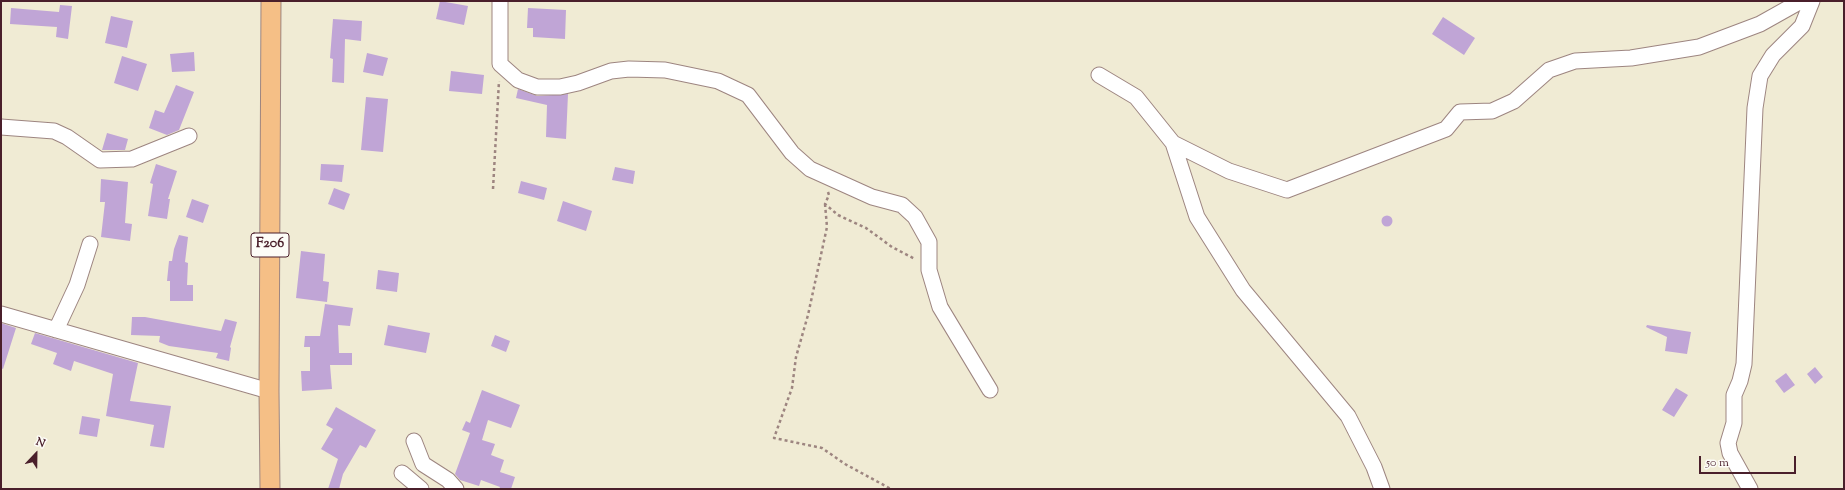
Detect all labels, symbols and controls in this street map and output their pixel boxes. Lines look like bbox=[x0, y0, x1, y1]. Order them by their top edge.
road number: F206 bbox=[251, 233, 289, 257]
north arrow bbox=[16, 434, 56, 474]
text: N bbox=[33, 434, 48, 452]
scale bar bbox=[1701, 448, 1798, 474]
text: 50 m bbox=[1706, 454, 1729, 472]

